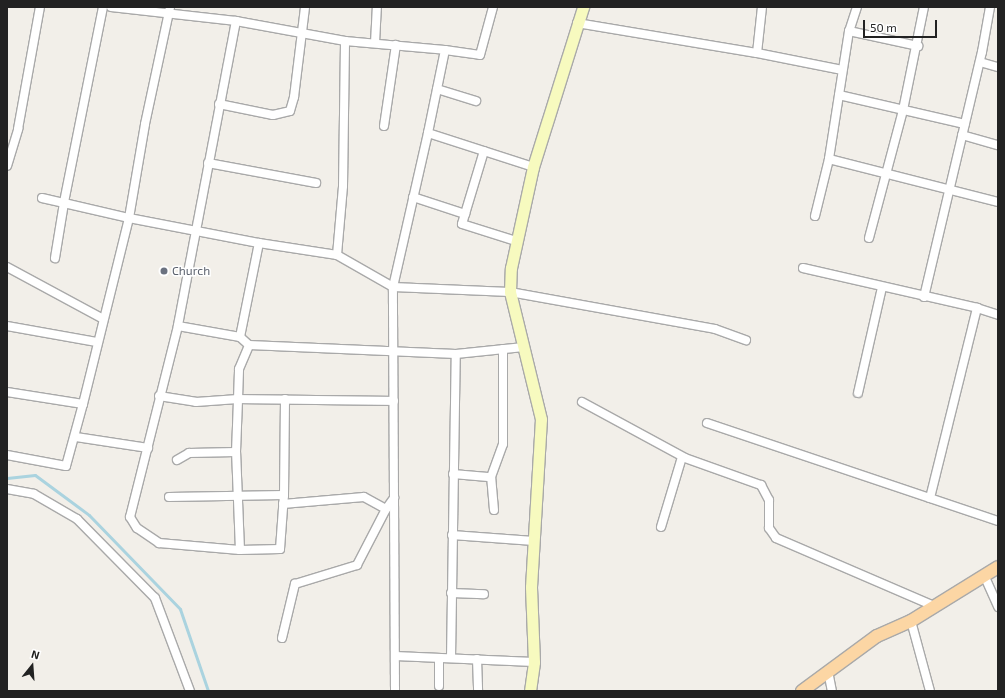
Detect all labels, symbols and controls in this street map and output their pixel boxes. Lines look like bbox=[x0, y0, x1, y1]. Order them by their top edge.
scale bar bbox=[865, 12, 939, 38]
text: 50 m bbox=[870, 20, 897, 34]
place label: Church bbox=[172, 264, 210, 278]
marker: Church bbox=[159, 266, 169, 276]
north arrow bbox=[12, 646, 52, 686]
text: N bbox=[30, 647, 41, 661]

